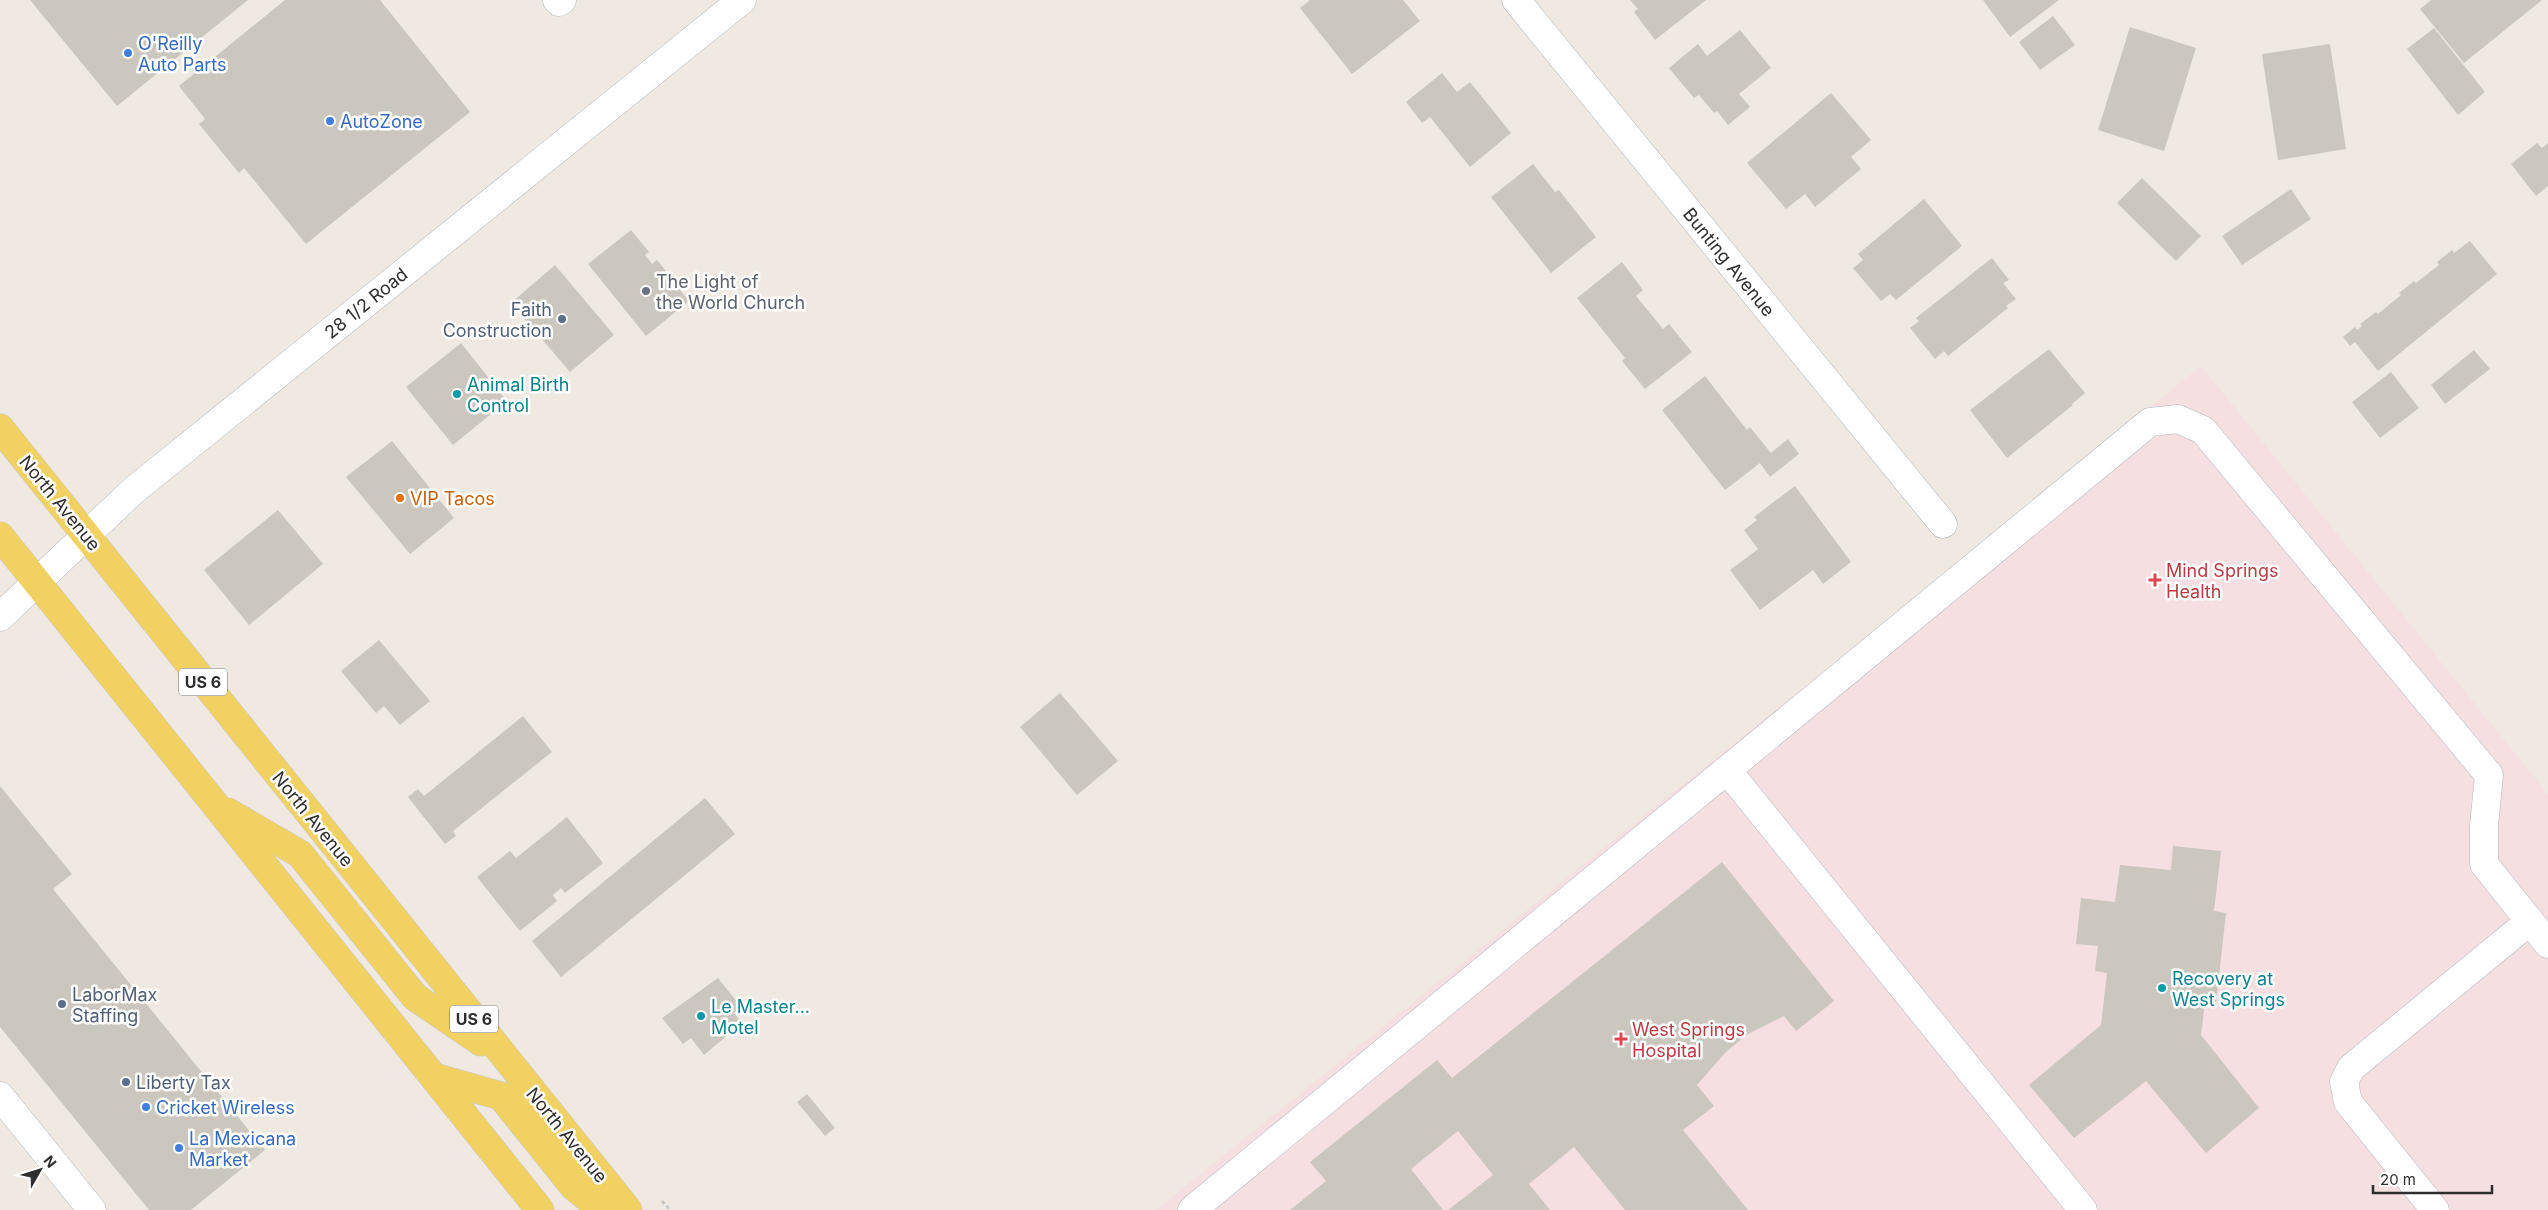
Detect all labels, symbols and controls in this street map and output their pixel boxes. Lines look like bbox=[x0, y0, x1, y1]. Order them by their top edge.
place label: O'Reilly Auto Parts bbox=[138, 33, 227, 75]
marker: O'Reilly Auto Parts bbox=[122, 47, 134, 59]
place label: AutoZone bbox=[340, 111, 423, 132]
marker: AutoZone bbox=[324, 115, 336, 127]
street label: Bunting Avenue bbox=[1679, 204, 1779, 320]
street label: 28 1/2 Road bbox=[320, 263, 412, 343]
place label: The Light of the World Church bbox=[656, 271, 805, 313]
marker: The Light of the World Church bbox=[640, 285, 652, 297]
place label: Faith Construction bbox=[443, 299, 552, 341]
marker: Faith Construction bbox=[556, 313, 568, 325]
place label: Animal Birth Control bbox=[467, 374, 569, 416]
marker: Animal Birth Control bbox=[451, 388, 463, 400]
street label: North Avenue bbox=[15, 451, 105, 555]
place label: VIP Tacos bbox=[410, 488, 495, 509]
marker: VIP Tacos bbox=[394, 492, 406, 504]
place label: Mind Springs Health bbox=[2166, 560, 2279, 602]
marker: Mind Springs Health bbox=[2148, 573, 2162, 587]
road number: US 6 bbox=[179, 669, 227, 696]
street label: North Avenue bbox=[268, 767, 358, 871]
place label: Recovery at West Springs bbox=[2172, 968, 2285, 1010]
marker: Recovery at West Springs bbox=[2156, 982, 2168, 994]
place label: LaborMax Staffing bbox=[72, 984, 158, 1026]
place label: Le Master... Motel bbox=[711, 996, 810, 1038]
marker: LaborMax Staffing bbox=[56, 998, 68, 1010]
road number: US 6 bbox=[450, 1006, 498, 1032]
marker: Le Master... Motel bbox=[695, 1010, 707, 1022]
place label: West Springs Hospital bbox=[1632, 1019, 1745, 1061]
marker: West Springs Hospital bbox=[1614, 1032, 1628, 1046]
place label: Liberty Tax bbox=[136, 1072, 231, 1093]
marker: Liberty Tax bbox=[120, 1076, 132, 1088]
street label: North Avenue bbox=[522, 1083, 612, 1187]
place label: Cricket Wireless bbox=[156, 1097, 295, 1118]
marker: Cricket Wireless bbox=[140, 1101, 152, 1113]
place label: La Mexicana Market bbox=[189, 1128, 296, 1170]
marker: La Mexicana Market bbox=[173, 1142, 185, 1154]
north arrow bbox=[15, 1145, 65, 1195]
text: N bbox=[41, 1152, 60, 1171]
scale bar bbox=[2373, 1162, 2492, 1194]
text: 20 m bbox=[2380, 1170, 2416, 1189]

